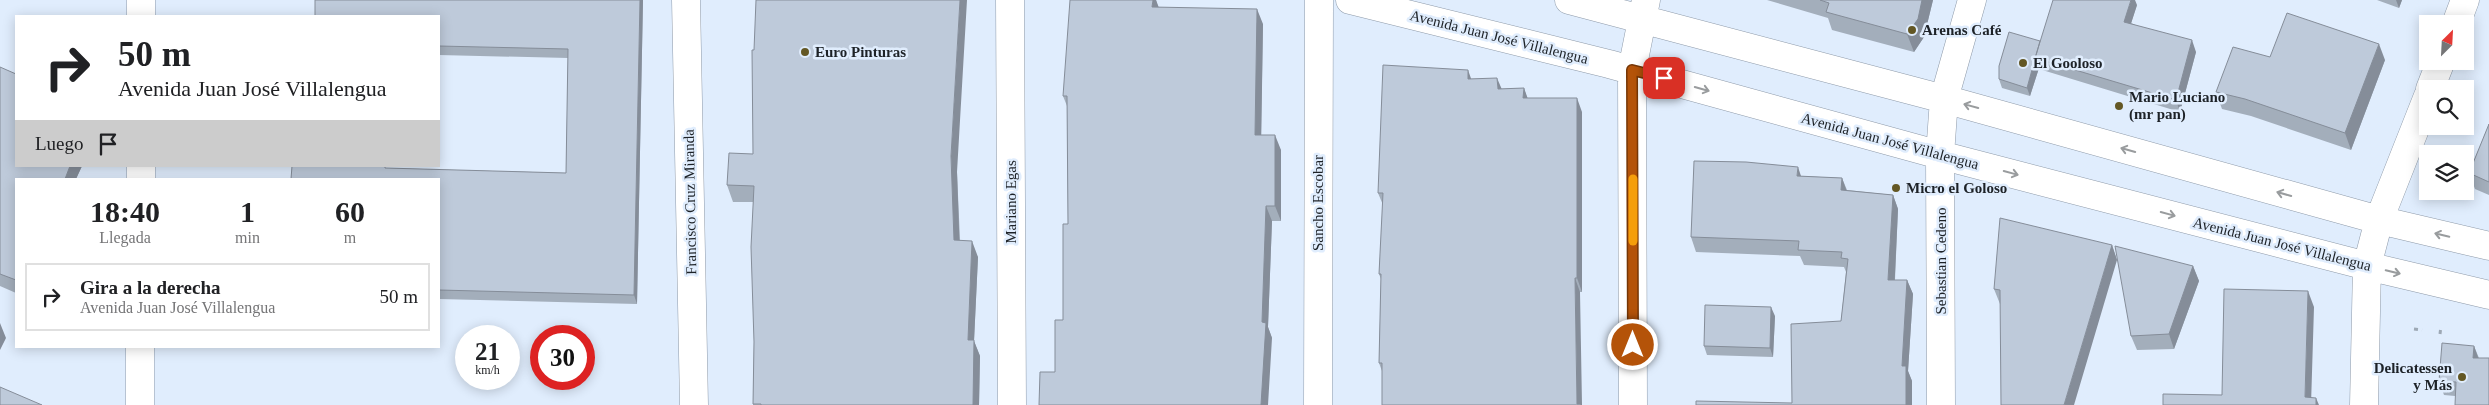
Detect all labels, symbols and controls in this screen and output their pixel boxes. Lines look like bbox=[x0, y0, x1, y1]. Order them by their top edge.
street label: Avenida Juan José Villalengua bbox=[1408, 7, 1590, 67]
north arrow bbox=[2419, 15, 2474, 70]
map controls bbox=[2419, 15, 2474, 200]
place label: Arenas Café bbox=[1922, 22, 2002, 38]
marker: Arenas Café bbox=[1906, 24, 1918, 36]
icon: right bbox=[35, 35, 100, 100]
text: 50 m bbox=[118, 35, 191, 74]
place label: Euro Pinturas bbox=[815, 44, 906, 60]
marker: Euro Pinturas bbox=[799, 46, 811, 58]
place label: El Gooloso bbox=[2033, 55, 2103, 71]
pin bbox=[1643, 57, 1685, 99]
marker: El Gooloso bbox=[2017, 57, 2029, 69]
icon: arrive bbox=[1650, 64, 1678, 92]
text: Avenida Juan José Villalengua bbox=[118, 76, 387, 101]
button: search bbox=[2419, 80, 2474, 135]
one-way arrow bbox=[1694, 85, 1710, 95]
place label: Mario Luciano (mr pan) bbox=[2129, 89, 2225, 123]
marker: Mario Luciano (mr pan) bbox=[2113, 100, 2125, 112]
one-way arrow bbox=[1964, 101, 1980, 111]
street label: Avenida Juan José Villalengua bbox=[1800, 110, 1981, 173]
street label: Francisco Cruz Miranda bbox=[681, 129, 699, 275]
icon: arrive bbox=[94, 130, 122, 158]
text: Luego bbox=[35, 133, 84, 154]
one-way arrow bbox=[2120, 145, 2136, 154]
button: layers bbox=[2419, 145, 2474, 200]
street label: Sancho Escobar bbox=[1310, 155, 1326, 251]
street label: Mariano Egas bbox=[1003, 160, 1019, 244]
one-way arrow bbox=[2003, 169, 2019, 178]
place label: Micro el Goloso bbox=[1906, 180, 2007, 196]
marker: Micro el Goloso bbox=[1890, 182, 1902, 194]
one-way arrow bbox=[2277, 188, 2293, 198]
text: 18:40 bbox=[90, 195, 160, 228]
text: 1 bbox=[240, 195, 255, 228]
text: 60 bbox=[335, 195, 365, 228]
street label: Sebastian Cedeno bbox=[1933, 207, 1949, 315]
one-way arrow bbox=[2160, 210, 2176, 219]
street label: Avenida Juan José Villalengua bbox=[2191, 214, 2373, 274]
text: Llegada bbox=[99, 229, 151, 246]
text: min bbox=[235, 229, 260, 246]
text: m bbox=[344, 229, 356, 246]
one-way arrow bbox=[2434, 230, 2450, 239]
one-way arrow bbox=[2385, 268, 2401, 277]
text: Gira a la derecha bbox=[80, 277, 221, 298]
icon: right bbox=[37, 283, 65, 311]
text: 50 m bbox=[379, 286, 418, 307]
text: Avenida Juan José Villalengua bbox=[80, 299, 275, 316]
position arrow bbox=[1606, 318, 1658, 370]
speed limit sign: 30 bbox=[530, 325, 595, 390]
text: 21 bbox=[475, 338, 500, 365]
place label: Delicatessen y Más bbox=[2374, 360, 2453, 393]
text: km/h bbox=[475, 363, 500, 377]
marker: Delicatessen y Más bbox=[2456, 371, 2468, 383]

